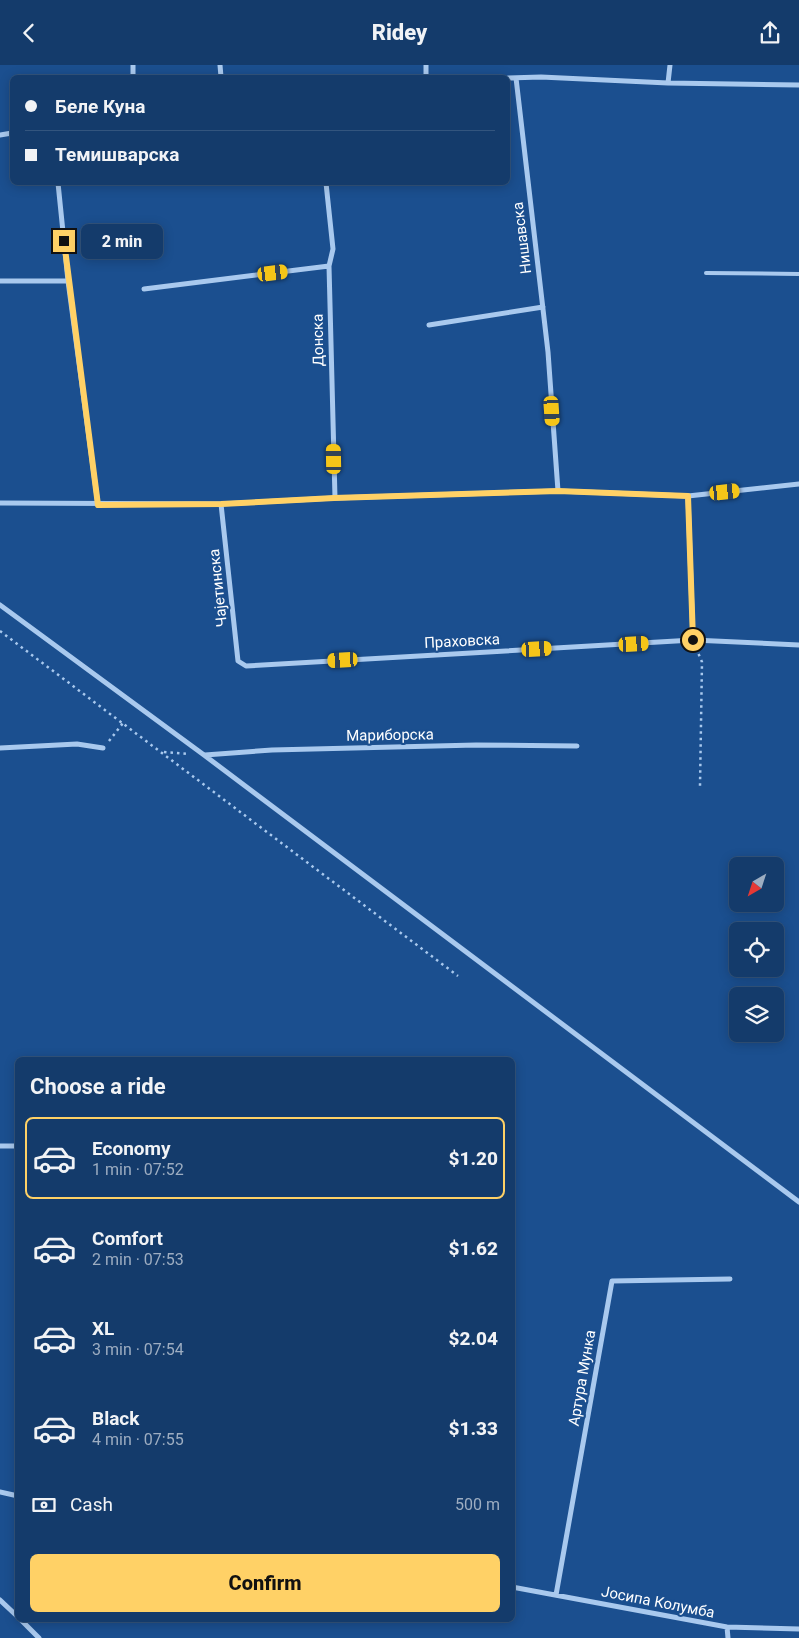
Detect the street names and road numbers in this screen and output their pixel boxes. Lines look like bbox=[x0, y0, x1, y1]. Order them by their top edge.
street label: Нишавска bbox=[509, 201, 535, 275]
street label: Донска bbox=[309, 314, 327, 366]
street label: Чајетинска bbox=[205, 548, 231, 628]
street label: Праховска bbox=[424, 630, 500, 652]
street label: Мариборска bbox=[346, 725, 434, 745]
street label: Артура Мунка bbox=[565, 1328, 599, 1428]
street label: Јосипа Колумба bbox=[600, 1582, 716, 1622]

